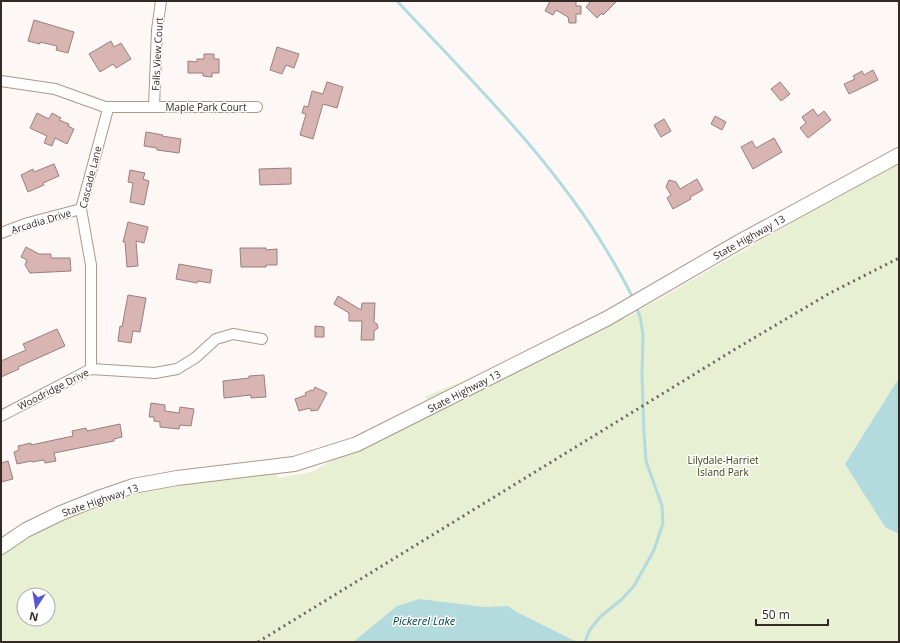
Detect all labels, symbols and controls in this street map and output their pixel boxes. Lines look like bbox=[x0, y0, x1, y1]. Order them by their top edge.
street label: Falls View Court bbox=[148, 16, 166, 91]
street label: Maple Park Court bbox=[165, 100, 247, 114]
street label: Cascade Lane bbox=[75, 144, 105, 210]
street label: Arcadia Drive bbox=[9, 205, 73, 237]
street label: State Highway 13 bbox=[711, 211, 788, 263]
street label: Woodridge Drive bbox=[15, 365, 91, 413]
street label: State Highway 13 bbox=[425, 366, 503, 415]
park label: Lilydale-Harriet Island Park bbox=[687, 453, 759, 479]
street label: State Highway 13 bbox=[60, 480, 140, 520]
north arrow bbox=[16, 587, 56, 627]
scale bar bbox=[756, 601, 828, 627]
text: 50 m bbox=[762, 606, 790, 623]
text: N bbox=[28, 609, 40, 626]
water label: Pickerel Lake bbox=[393, 613, 456, 628]

